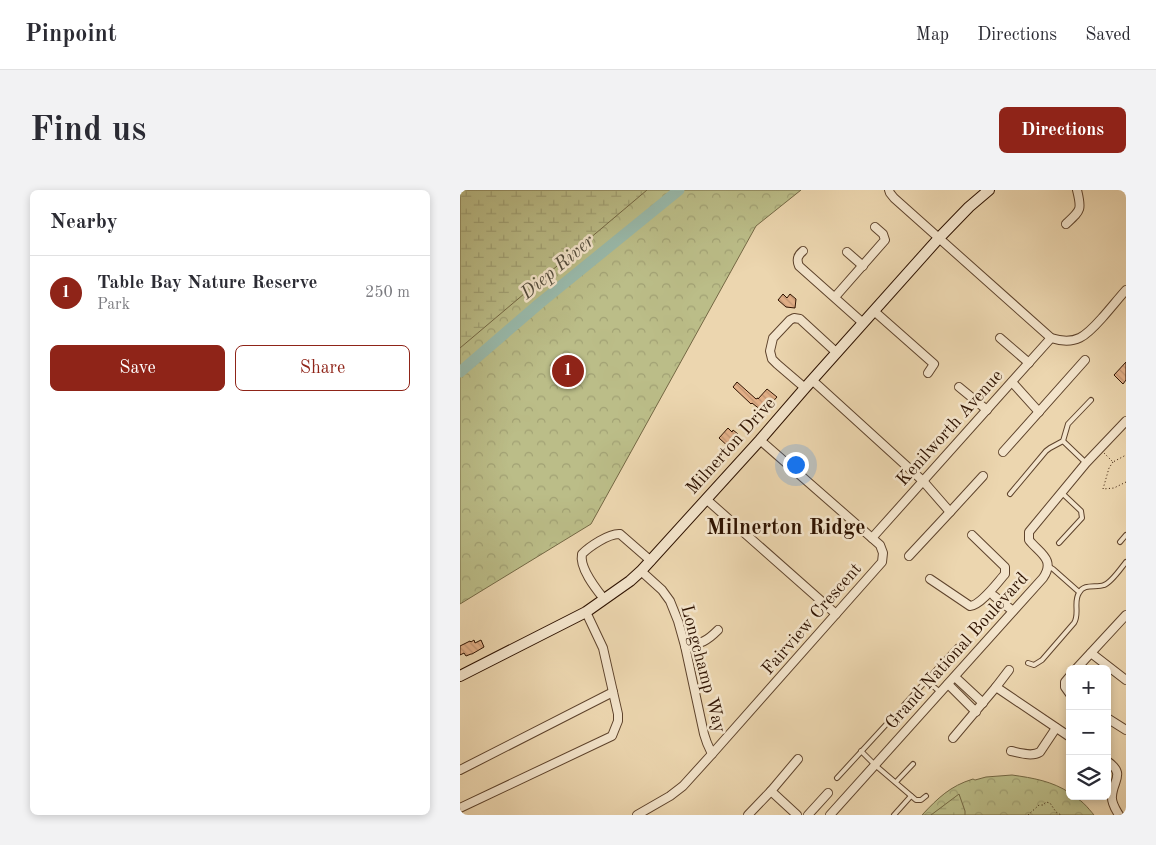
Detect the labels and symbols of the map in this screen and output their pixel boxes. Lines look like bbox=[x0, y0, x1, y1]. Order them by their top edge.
water label: Diep River bbox=[517, 232, 599, 304]
pin: 1 bbox=[552, 352, 584, 390]
street label: Kenilworth Avenue bbox=[893, 367, 1007, 489]
street label: Milnerton Drive bbox=[683, 394, 779, 498]
your location bbox=[783, 452, 809, 478]
district label: Milnerton Ridge bbox=[706, 517, 866, 539]
street label: Fairview Crescent bbox=[759, 560, 865, 678]
street label: Grand National Boulevard bbox=[882, 569, 1032, 733]
street label: Longchamp Way bbox=[677, 603, 729, 735]

